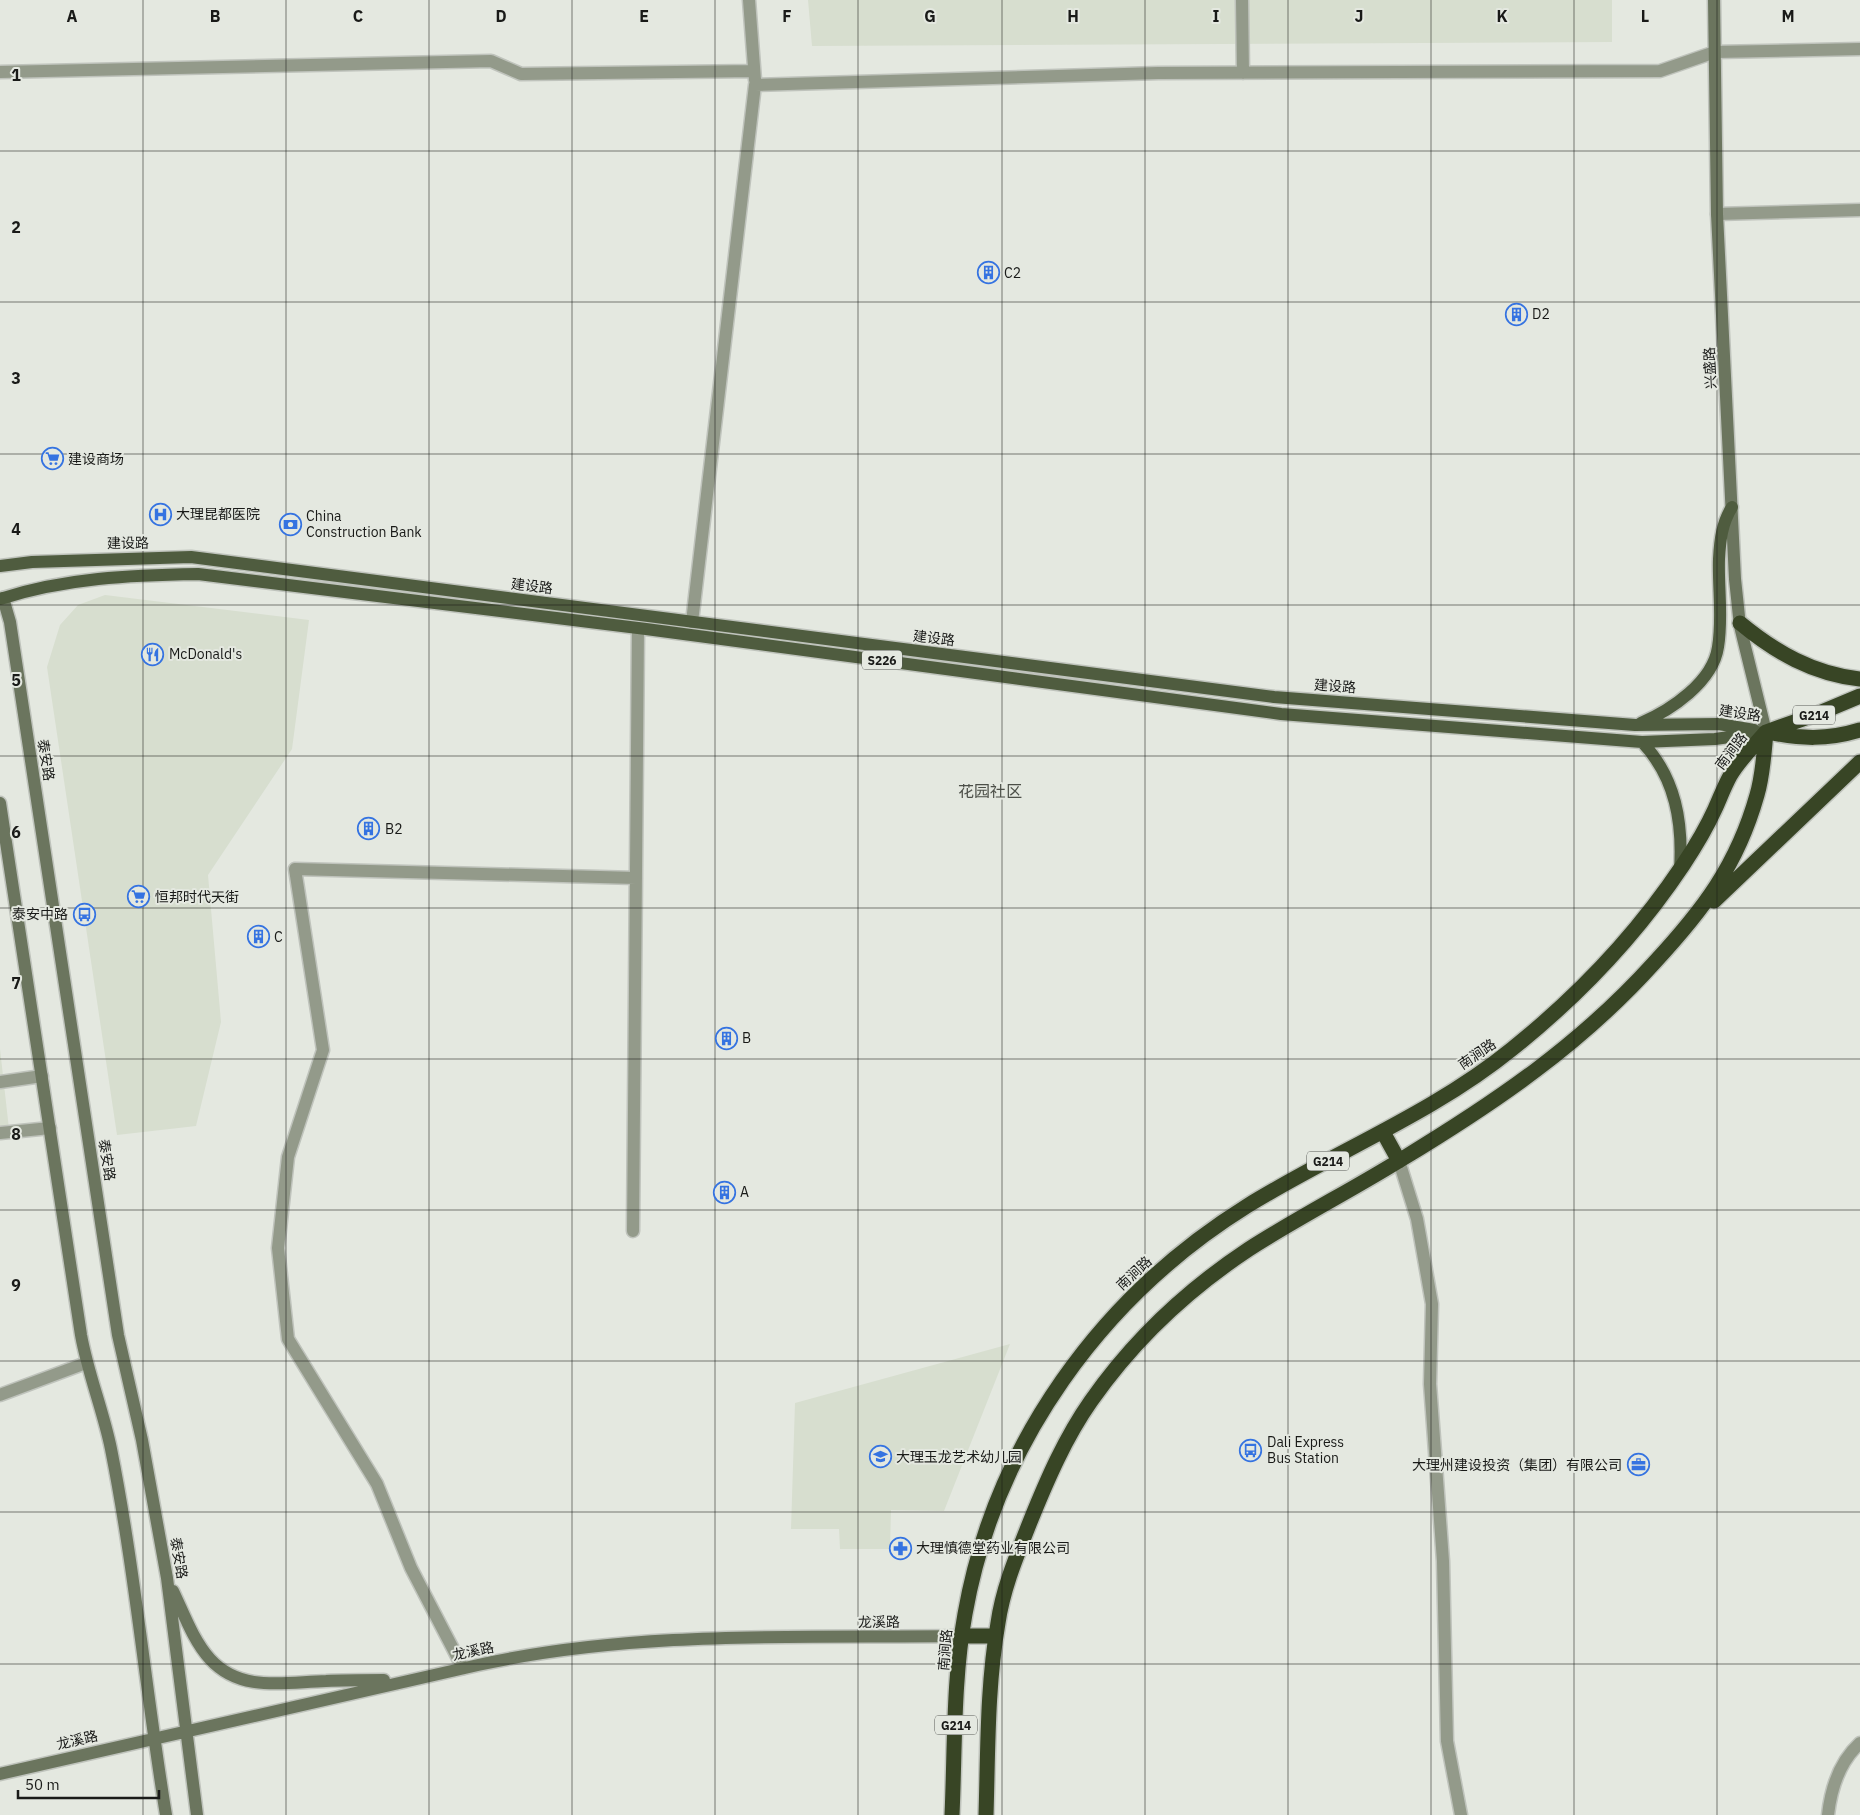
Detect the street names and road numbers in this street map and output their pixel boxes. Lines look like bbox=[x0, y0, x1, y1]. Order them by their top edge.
street label: 兴盛路 bbox=[1700, 347, 1720, 389]
street label: 建设路 bbox=[107, 534, 149, 552]
street label: 建设路 bbox=[510, 575, 554, 597]
street label: 建设路 bbox=[912, 627, 956, 649]
road number: S226 bbox=[862, 650, 902, 670]
street label: 建设路 bbox=[1313, 676, 1357, 696]
street label: 建设路 bbox=[1718, 701, 1762, 725]
road number: G214 bbox=[1793, 706, 1835, 724]
street label: 南涧路 bbox=[1711, 729, 1751, 773]
street label: 泰安路 bbox=[34, 738, 58, 782]
street label: 南涧路 bbox=[1455, 1035, 1499, 1073]
street label: 泰安路 bbox=[95, 1138, 119, 1182]
road number: G214 bbox=[1307, 1152, 1349, 1170]
street label: 南涧路 bbox=[1113, 1252, 1155, 1294]
street label: 泰安路 bbox=[166, 1536, 192, 1580]
street label: 龙溪路 bbox=[858, 1613, 900, 1631]
street label: 南涧路 bbox=[934, 1628, 956, 1672]
street label: 龙溪路 bbox=[451, 1638, 495, 1664]
road number: G214 bbox=[935, 1716, 977, 1734]
street label: 龙溪路 bbox=[55, 1727, 99, 1753]

